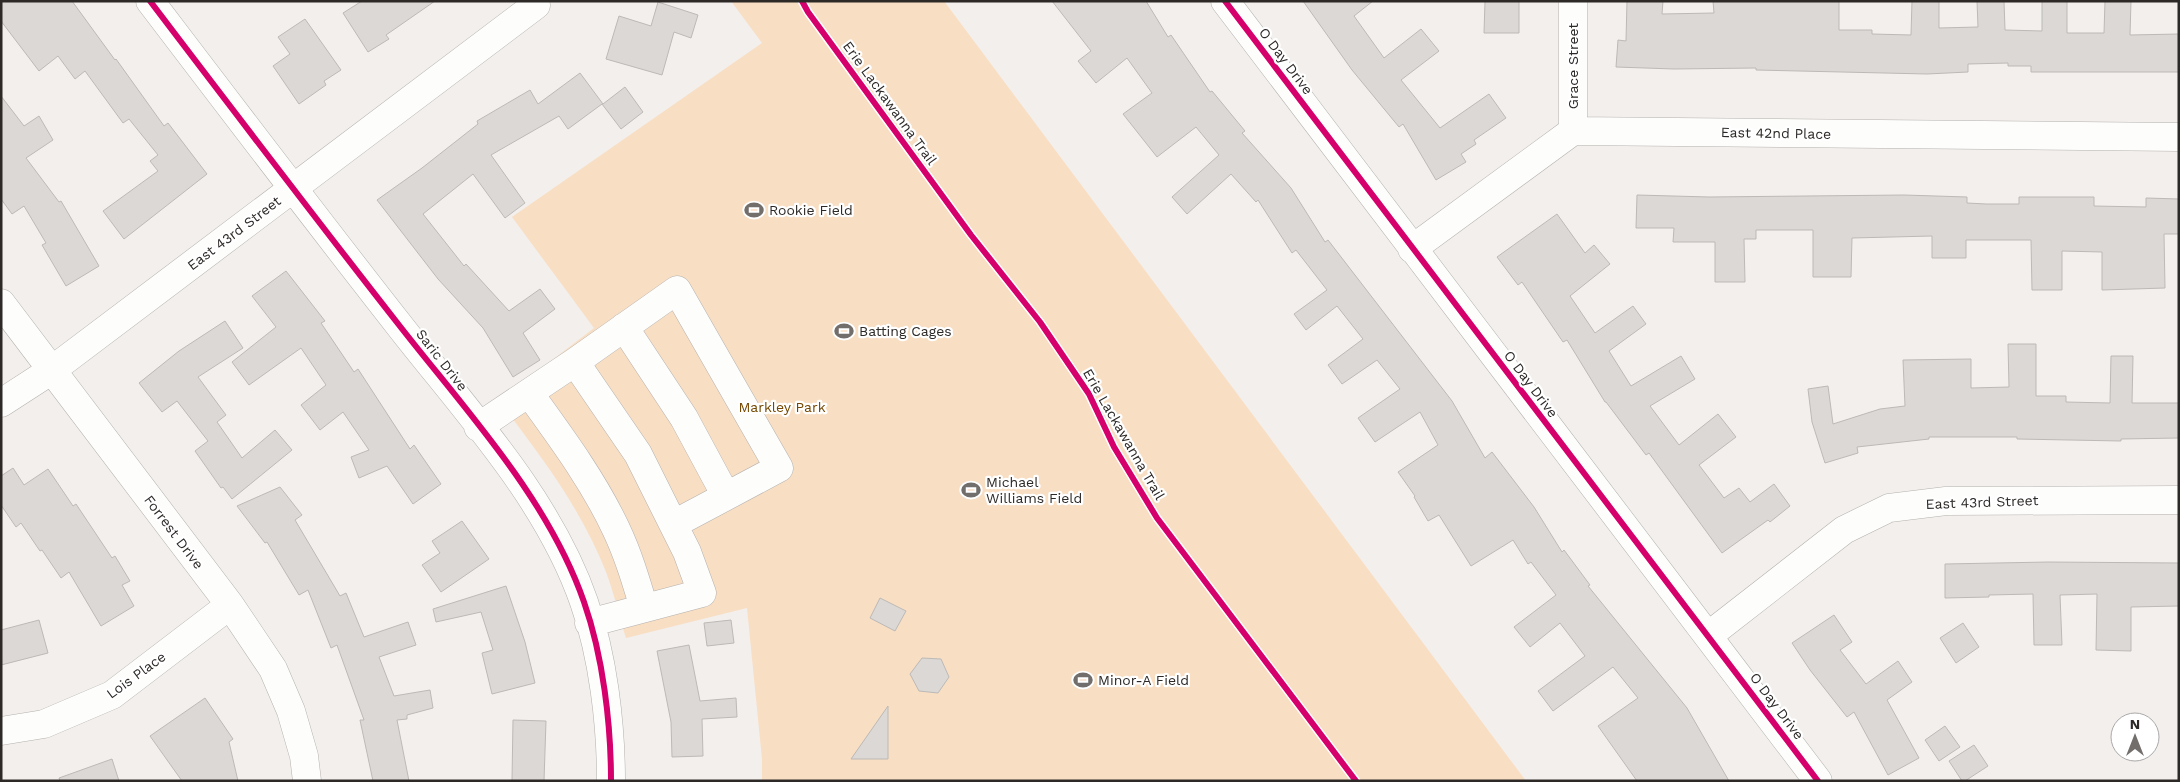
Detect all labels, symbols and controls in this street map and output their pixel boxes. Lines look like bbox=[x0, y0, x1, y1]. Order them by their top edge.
street label: Grace Street bbox=[1565, 23, 1581, 109]
street label: O Day Drive bbox=[1256, 25, 1316, 97]
street label: Erie Lackawanna Trail bbox=[840, 38, 941, 168]
street label: East 42nd Place bbox=[1721, 124, 1831, 142]
street label: East 43rd Street bbox=[184, 193, 284, 273]
sports icon: Rookie Field bbox=[743, 199, 765, 221]
place label: Rookie Field bbox=[769, 202, 853, 218]
sports icon: Batting Cages bbox=[833, 320, 855, 342]
place label: Batting Cages bbox=[859, 323, 952, 339]
street label: Saric Drive bbox=[413, 326, 471, 394]
street label: O Day Drive bbox=[1501, 348, 1561, 420]
street label: Erie Lackawanna Trail bbox=[1080, 366, 1168, 503]
park label: Markley Park bbox=[738, 399, 826, 415]
place label: Michael Williams Field bbox=[986, 474, 1082, 506]
sports icon: Michael Williams Field bbox=[960, 479, 982, 501]
street label: Forrest Drive bbox=[141, 492, 207, 572]
street label: East 43rd Street bbox=[1925, 492, 2039, 512]
street label: Lois Place bbox=[103, 648, 169, 702]
sports icon: Minor-A Field bbox=[1072, 669, 1094, 691]
street label: O Day Drive bbox=[1747, 670, 1807, 742]
place label: Minor-A Field bbox=[1098, 672, 1189, 688]
north arrow bbox=[2110, 712, 2160, 762]
text: N bbox=[2130, 716, 2140, 732]

